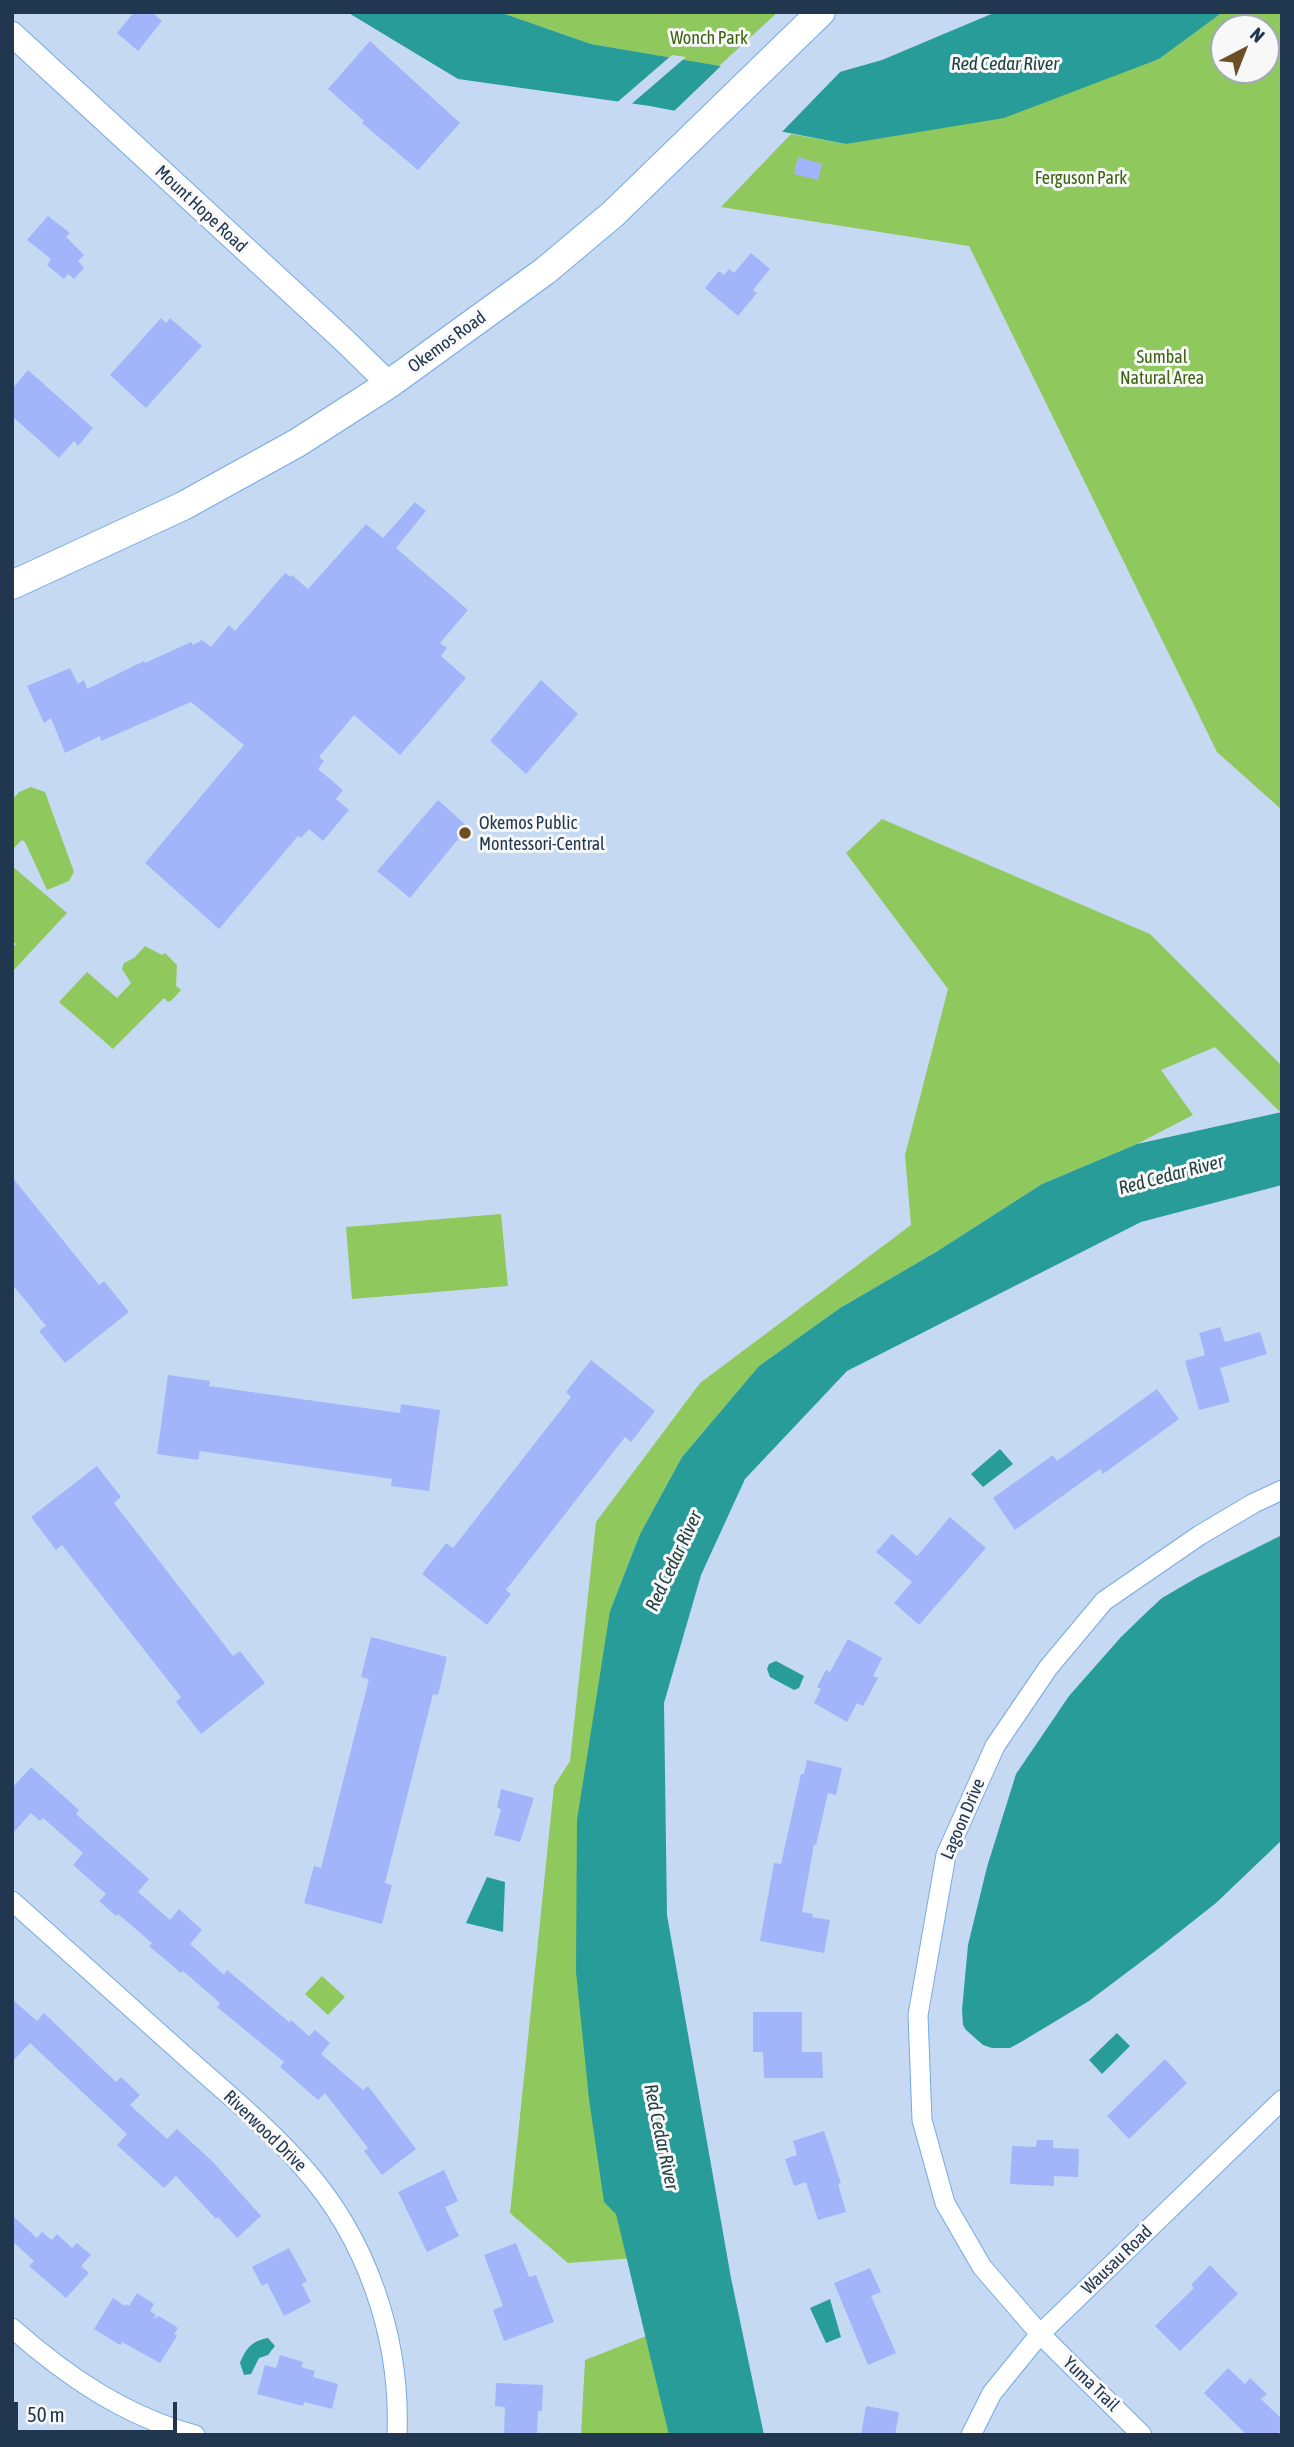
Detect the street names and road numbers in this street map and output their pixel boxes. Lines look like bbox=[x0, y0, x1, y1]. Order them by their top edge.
street label: Mount Hope Road bbox=[150, 161, 252, 257]
street label: Okemos Road bbox=[404, 307, 490, 377]
street label: Lagoon Drive bbox=[936, 1775, 990, 1863]
street label: Riverwood Drive bbox=[219, 2086, 311, 2176]
street label: Wausau Road bbox=[1077, 2221, 1157, 2299]
street label: Yuma Trail bbox=[1058, 2352, 1124, 2416]

